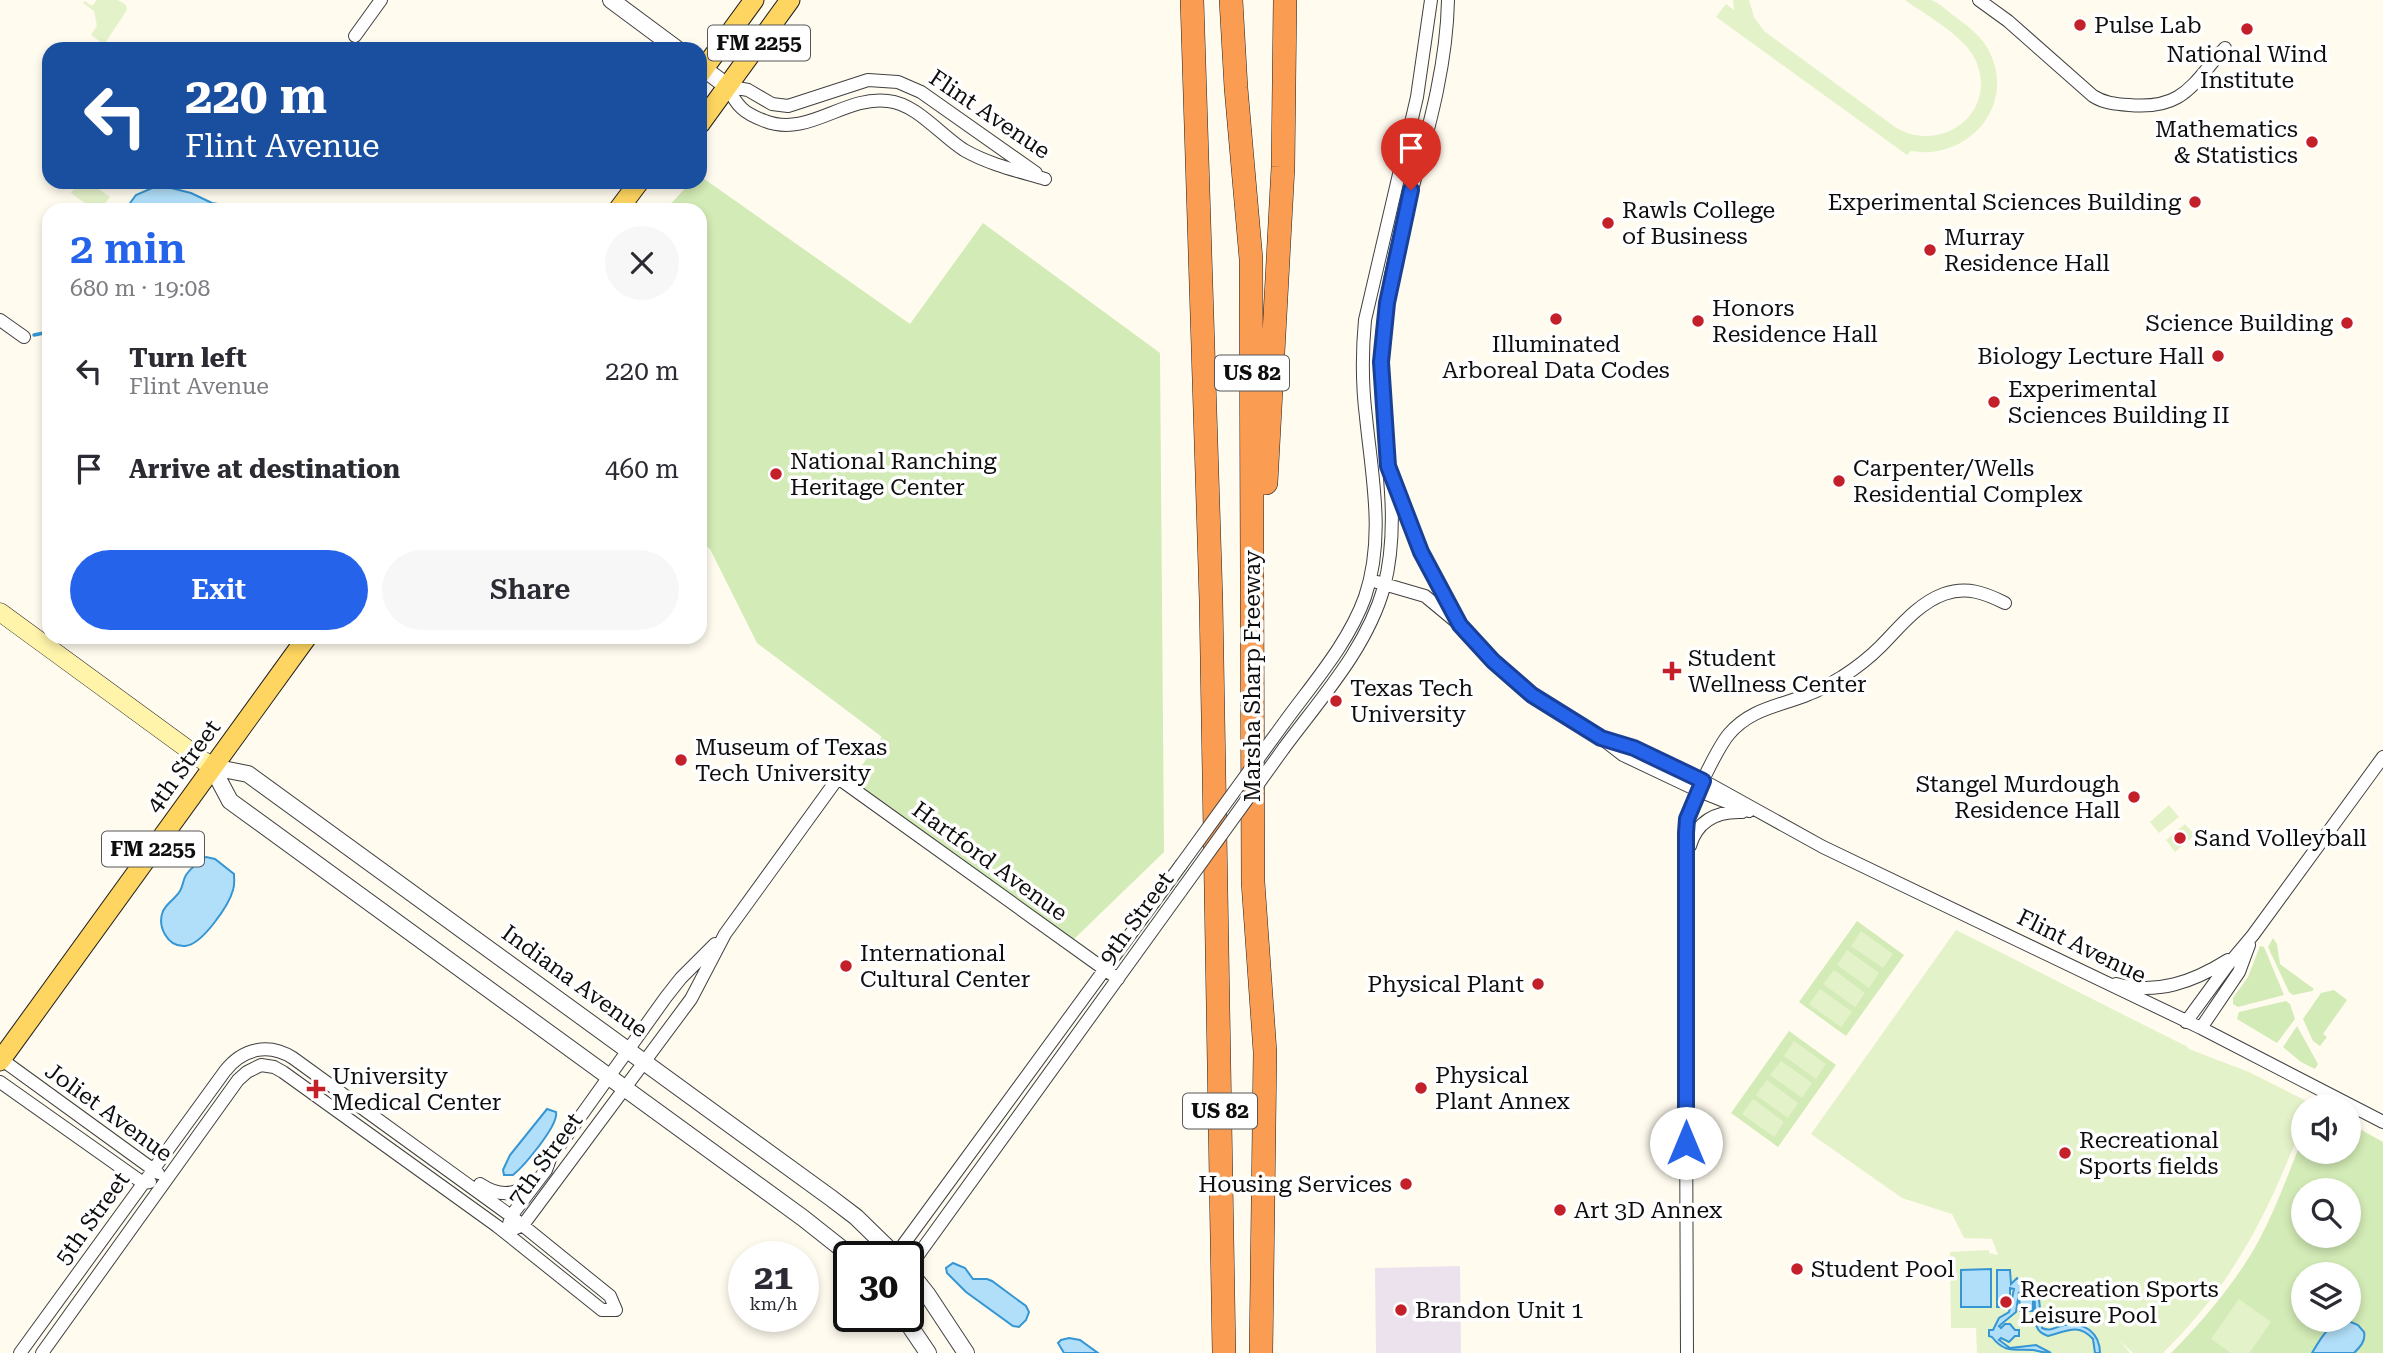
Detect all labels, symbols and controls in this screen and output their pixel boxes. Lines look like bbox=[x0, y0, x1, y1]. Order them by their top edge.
place label: Pulse Lab bbox=[2094, 12, 2202, 39]
marker: Pulse Lab bbox=[2072, 17, 2088, 33]
marker: National Wind Institute bbox=[2239, 21, 2255, 37]
road number: FM 2255 bbox=[708, 26, 810, 60]
place label: National Wind Institute bbox=[2167, 41, 2328, 94]
street label: Flint Avenue bbox=[924, 64, 1055, 165]
text: 220 m bbox=[185, 68, 327, 125]
icon: left bbox=[70, 70, 161, 161]
place label: Mathematics & Statistics bbox=[2155, 116, 2298, 169]
pin bbox=[1381, 118, 1441, 190]
text: Flint Avenue bbox=[185, 127, 380, 165]
icon: arrive bbox=[1392, 129, 1430, 167]
marker: Mathematics & Statistics bbox=[2304, 134, 2320, 150]
place label: Experimental Sciences Building bbox=[1828, 189, 2181, 216]
marker: Experimental Sciences Building bbox=[2187, 194, 2203, 210]
place label: Rawls College of Business bbox=[1622, 197, 1775, 250]
marker: Rawls College of Business bbox=[1600, 215, 1616, 231]
text: 2 min bbox=[70, 224, 186, 273]
place label: Murray Residence Hall bbox=[1944, 224, 2110, 277]
button: close bbox=[605, 226, 679, 300]
marker: Murray Residence Hall bbox=[1922, 242, 1938, 258]
text: 680 m · 19:08 bbox=[70, 275, 210, 302]
place label: Honors Residence Hall bbox=[1712, 295, 1878, 348]
place label: Science Building bbox=[2145, 310, 2333, 337]
marker: Illuminated Arboreal Data Codes bbox=[1548, 311, 1564, 327]
marker: Honors Residence Hall bbox=[1690, 313, 1706, 329]
marker: Science Building bbox=[2339, 315, 2355, 331]
place label: Illuminated Arboreal Data Codes bbox=[1442, 331, 1670, 384]
text: Turn left bbox=[129, 343, 247, 373]
place label: Biology Lecture Hall bbox=[1977, 343, 2204, 370]
marker: Biology Lecture Hall bbox=[2210, 348, 2226, 364]
icon: left bbox=[70, 352, 108, 390]
text: 220 m bbox=[605, 356, 679, 386]
road number: US 82 bbox=[1215, 356, 1289, 390]
text: Flint Avenue bbox=[129, 373, 269, 400]
place label: Experimental Sciences Building II bbox=[2008, 376, 2230, 429]
marker: Experimental Sciences Building II bbox=[1986, 394, 2002, 410]
place label: National Ranching Heritage Center bbox=[790, 448, 997, 501]
icon: arrive bbox=[70, 450, 108, 488]
text: Arrive at destination bbox=[129, 454, 400, 484]
text: 460 m bbox=[605, 454, 679, 484]
place label: Carpenter/Wells Residential Complex bbox=[1853, 455, 2083, 508]
marker: National Ranching Heritage Center bbox=[768, 466, 784, 482]
marker: Carpenter/Wells Residential Complex bbox=[1831, 473, 1847, 489]
button: Exit bbox=[70, 550, 368, 630]
button: Share bbox=[382, 550, 679, 630]
street label: Marsha Sharp Freeway bbox=[1239, 550, 1266, 802]
place label: Student Wellness Center bbox=[1688, 645, 1867, 698]
marker: Student Wellness Center bbox=[1662, 661, 1682, 681]
place label: Texas Tech University bbox=[1350, 675, 1473, 728]
marker: Texas Tech University bbox=[1328, 693, 1344, 709]
street label: 4th Street bbox=[141, 714, 226, 818]
place label: Museum of Texas Tech University bbox=[695, 734, 887, 787]
marker: Museum of Texas Tech University bbox=[673, 752, 689, 768]
place label: Stangel Murdough Residence Hall bbox=[1916, 771, 2120, 824]
marker: Stangel Murdough Residence Hall bbox=[2126, 789, 2142, 805]
street label: Hartford Avenue bbox=[907, 796, 1072, 927]
place label: Sand Volleyball bbox=[2194, 825, 2367, 852]
marker: Sand Volleyball bbox=[2172, 830, 2188, 846]
road number: FM 2255 bbox=[102, 832, 204, 866]
street label: 9th Street bbox=[1094, 866, 1179, 970]
street label: Flint Avenue bbox=[2013, 904, 2151, 989]
street label: Indiana Avenue bbox=[497, 919, 653, 1043]
place label: International Cultural Center bbox=[860, 940, 1030, 993]
marker: International Cultural Center bbox=[838, 958, 854, 974]
place label: Physical Plant bbox=[1367, 971, 1524, 998]
marker: Physical Plant bbox=[1530, 976, 1546, 992]
street label: Joliet Avenue bbox=[40, 1057, 178, 1168]
place label: Physical Plant Annex bbox=[1435, 1062, 1571, 1115]
place label: University Medical Center bbox=[332, 1063, 501, 1116]
marker: University Medical Center bbox=[306, 1079, 326, 1099]
marker: Physical Plant Annex bbox=[1413, 1080, 1429, 1096]
road number: US 82 bbox=[1183, 1094, 1257, 1128]
map controls bbox=[2291, 1094, 2361, 1332]
button: sound bbox=[2291, 1094, 2361, 1164]
position arrow bbox=[1649, 1106, 1723, 1180]
street label: 7th Street bbox=[503, 1107, 588, 1211]
place label: Recreational Sports fields bbox=[2079, 1127, 2219, 1180]
marker: Recreational Sports fields bbox=[2057, 1145, 2073, 1161]
street label: 5th Street bbox=[50, 1166, 135, 1270]
place label: Housing Services bbox=[1198, 1171, 1392, 1198]
marker: Housing Services bbox=[1398, 1176, 1414, 1192]
button: search bbox=[2291, 1178, 2361, 1248]
place label: Art 3D Annex bbox=[1574, 1197, 1723, 1224]
marker: Art 3D Annex bbox=[1552, 1202, 1568, 1218]
speed limit sign: 30 bbox=[833, 1241, 924, 1332]
place label: Student Pool bbox=[1811, 1256, 1954, 1283]
text: 21 bbox=[754, 1257, 793, 1298]
marker: Student Pool bbox=[1789, 1261, 1805, 1277]
button: layers bbox=[2291, 1262, 2361, 1332]
place label: Recreation Sports Leisure Pool bbox=[2020, 1276, 2219, 1329]
text: km/h bbox=[749, 1293, 798, 1314]
marker: Recreation Sports Leisure Pool bbox=[1998, 1294, 2014, 1310]
place label: Brandon Unit 1 bbox=[1415, 1297, 1584, 1324]
marker: Brandon Unit 1 bbox=[1393, 1302, 1409, 1318]

